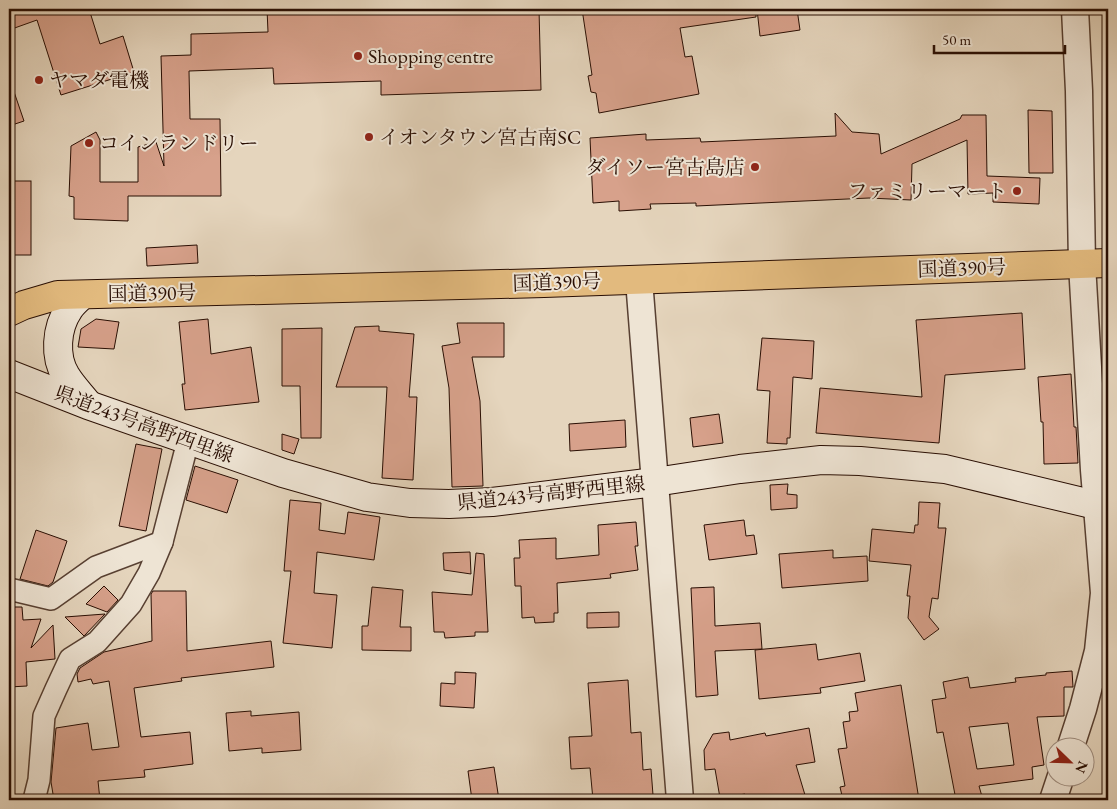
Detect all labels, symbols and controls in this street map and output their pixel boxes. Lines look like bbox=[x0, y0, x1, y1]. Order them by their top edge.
scale bar bbox=[934, 22, 1066, 54]
text: 50 m bbox=[942, 30, 971, 49]
place label: Shopping centre bbox=[368, 43, 493, 69]
marker: Shopping centre bbox=[352, 50, 364, 62]
place label: ヤマダ電機 bbox=[49, 67, 149, 93]
marker: ヤマダ電機 bbox=[33, 74, 45, 86]
place label: イオンタウン宮古南SC bbox=[379, 124, 581, 150]
place label: コインランドリー bbox=[99, 130, 258, 156]
marker: イオンタウン宮古南SC bbox=[363, 131, 375, 143]
marker: コインランドリー bbox=[83, 137, 95, 149]
place label: ダイソー宮古島店 bbox=[585, 154, 745, 180]
marker: ダイソー宮古島店 bbox=[749, 161, 761, 173]
place label: ファミリーマート bbox=[847, 178, 1007, 204]
marker: ファミリーマート bbox=[1011, 185, 1023, 197]
street label: 国道390号 bbox=[917, 253, 1007, 283]
street label: 国道390号 bbox=[512, 267, 602, 297]
street label: 国道390号 bbox=[107, 279, 197, 307]
street label: 県道243号高野西里線 bbox=[51, 379, 237, 469]
street label: 県道243号高野西里線 bbox=[456, 470, 646, 516]
north arrow bbox=[1044, 736, 1094, 786]
text: N bbox=[1071, 758, 1092, 776]

